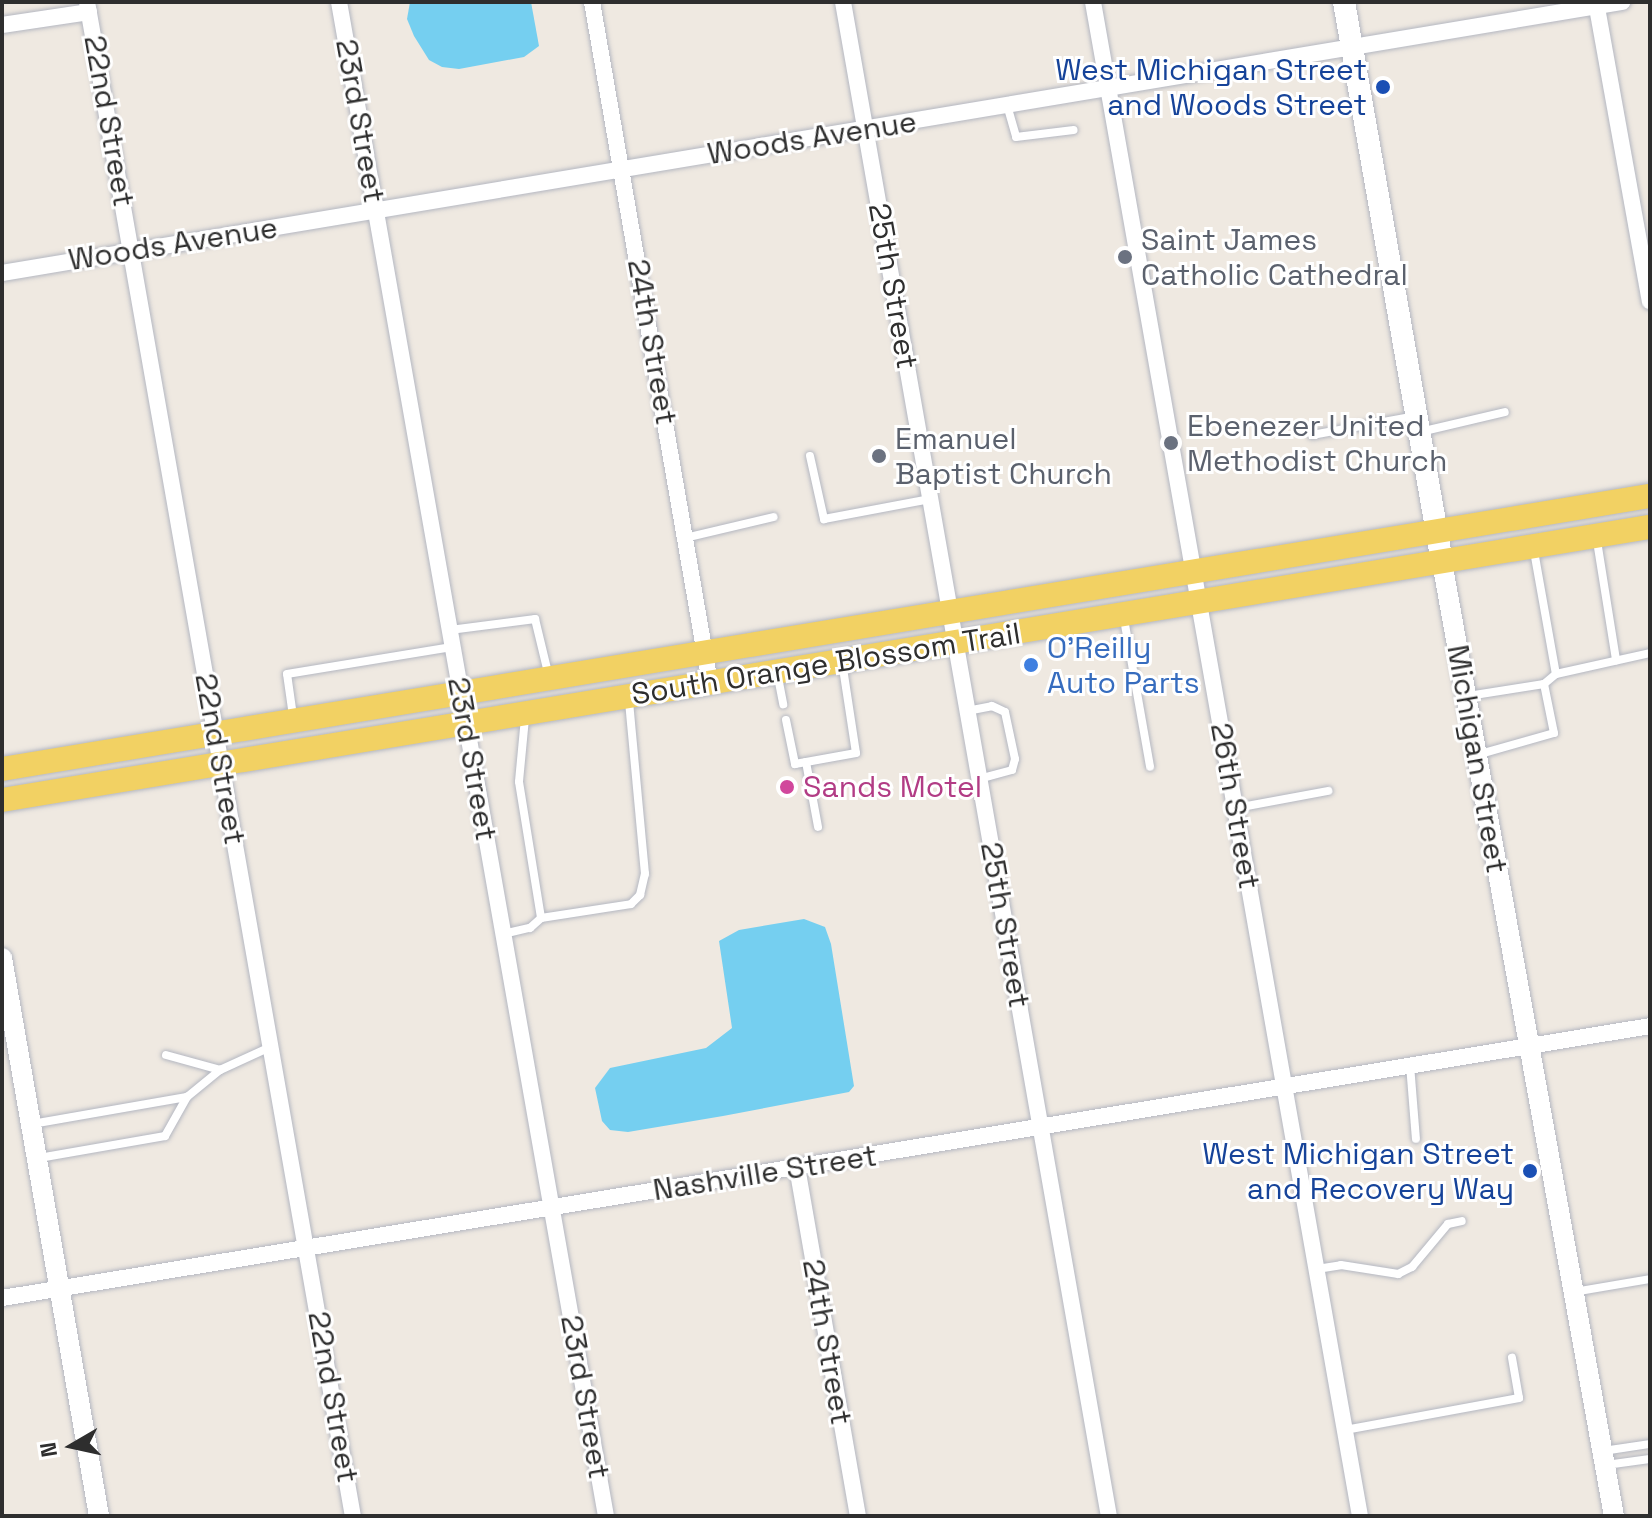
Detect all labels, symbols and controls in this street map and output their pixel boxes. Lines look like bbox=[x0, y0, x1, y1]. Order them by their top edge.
street label: 22nd Street bbox=[76, 33, 142, 209]
street label: 23rd Street bbox=[328, 36, 392, 206]
place label: West Michigan Street and Woods Street bbox=[1055, 52, 1367, 122]
marker: West Michigan Street and Woods Street bbox=[1374, 78, 1392, 96]
street label: Woods Avenue bbox=[705, 104, 919, 172]
street label: 25th Street bbox=[861, 200, 925, 372]
street label: Woods Avenue bbox=[66, 210, 280, 278]
place label: Saint James Catholic Cathedral bbox=[1141, 222, 1408, 292]
marker: Saint James Catholic Cathedral bbox=[1116, 248, 1134, 266]
street label: 24th Street bbox=[620, 256, 684, 428]
place label: Ebenezer United Methodist Church bbox=[1187, 408, 1447, 478]
place label: Emanuel Baptist Church bbox=[895, 421, 1112, 492]
marker: Ebenezer United Methodist Church bbox=[1162, 434, 1180, 452]
marker: Emanuel Baptist Church bbox=[870, 447, 888, 465]
street label: South Orange Blossom Trail bbox=[629, 615, 1023, 713]
place label: O'Reilly Auto Parts bbox=[1047, 630, 1200, 700]
street label: Michigan Street bbox=[1439, 642, 1515, 876]
marker: O'Reilly Auto Parts bbox=[1022, 656, 1040, 674]
street label: 22nd Street bbox=[187, 671, 253, 847]
street label: 23rd Street bbox=[440, 674, 504, 844]
street label: 26th Street bbox=[1203, 720, 1267, 892]
place label: Sands Motel bbox=[803, 769, 982, 805]
marker: Sands Motel bbox=[778, 778, 796, 796]
street label: 25th Street bbox=[973, 839, 1037, 1011]
place label: West Michigan Street and Recovery Way bbox=[1202, 1136, 1514, 1206]
street label: Nashville Street bbox=[650, 1138, 880, 1208]
marker: West Michigan Street and Recovery Way bbox=[1521, 1162, 1539, 1180]
street label: 24th Street bbox=[795, 1256, 859, 1428]
street label: 22nd Street bbox=[300, 1309, 366, 1485]
street label: 23rd Street bbox=[553, 1312, 617, 1482]
north arrow bbox=[32, 1406, 112, 1486]
text: N bbox=[33, 1440, 63, 1459]

